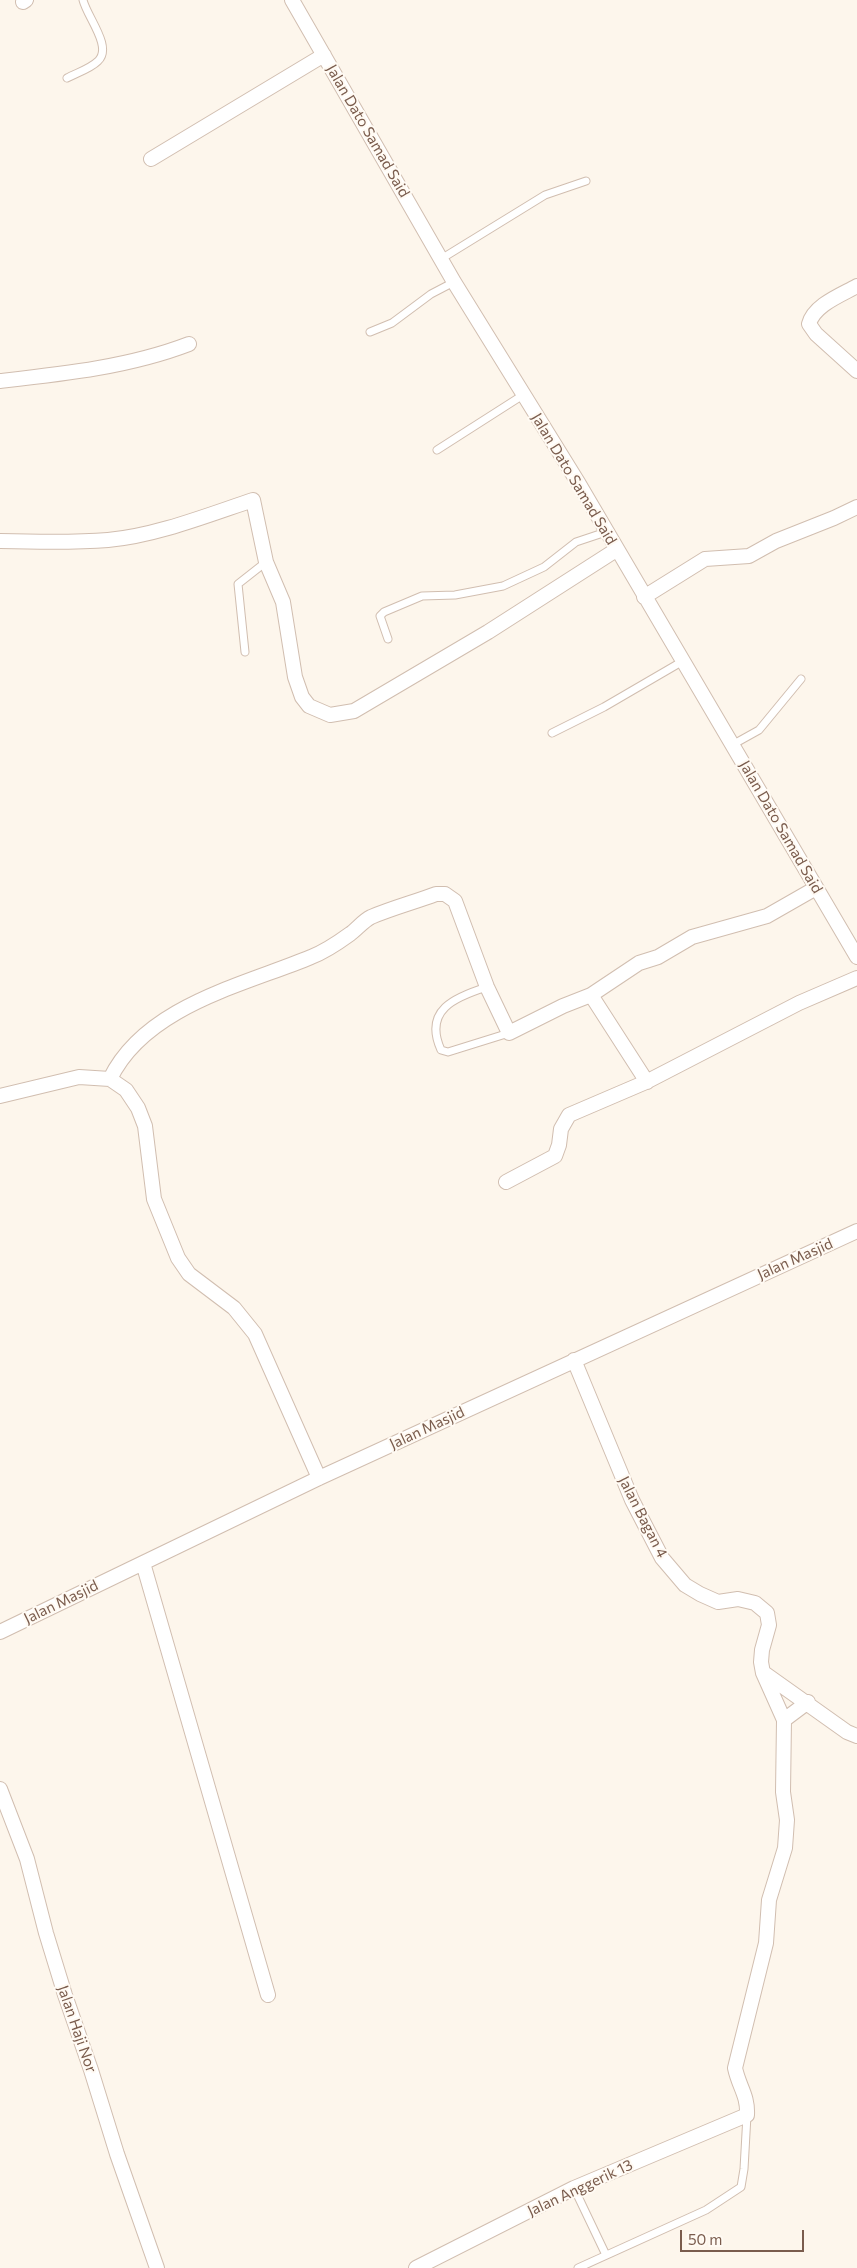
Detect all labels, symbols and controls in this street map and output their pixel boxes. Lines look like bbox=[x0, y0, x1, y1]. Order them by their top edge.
street label: Jalan Dato Samad Said bbox=[323, 61, 413, 201]
street label: Jalan Dato Samad Said bbox=[528, 410, 620, 548]
street label: Jalan Dato Samad Said bbox=[736, 757, 826, 897]
street label: Jalan Masjid bbox=[755, 1234, 835, 1284]
street label: Jalan Masjid bbox=[387, 1403, 467, 1453]
street label: Jalan Bagan 4 bbox=[615, 1473, 671, 1561]
street label: Jalan Masjid bbox=[21, 1576, 101, 1628]
street label: Jalan Haji Nor bbox=[54, 1983, 100, 2075]
street label: Jalan Anggerik 13 bbox=[524, 2156, 636, 2220]
scale bar bbox=[682, 2220, 806, 2252]
text: 50 m bbox=[688, 2230, 722, 2248]

